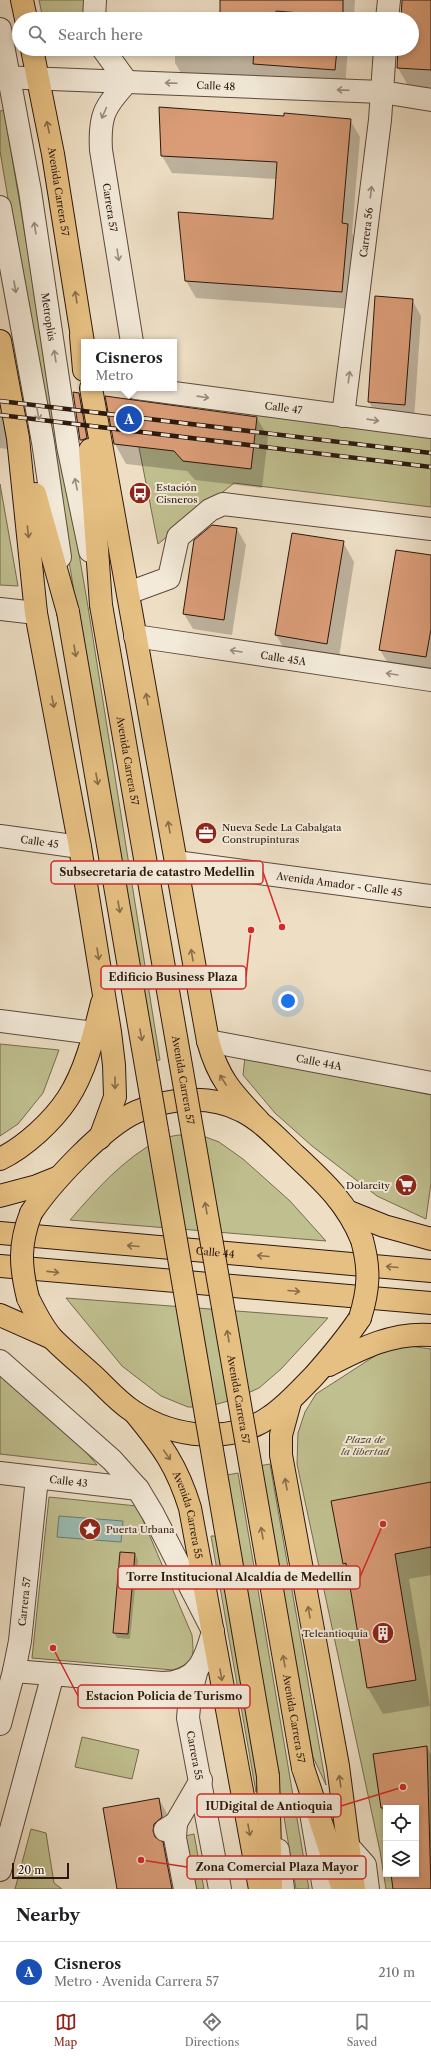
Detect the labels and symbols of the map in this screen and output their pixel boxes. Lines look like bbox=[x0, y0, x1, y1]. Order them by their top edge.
street label: Calle 48 bbox=[196, 78, 236, 93]
one-way arrow bbox=[165, 80, 178, 87]
one-way arrow bbox=[337, 87, 350, 94]
one-way arrow bbox=[100, 106, 107, 118]
one-way arrow bbox=[43, 121, 51, 134]
street label: Avenida Carrera 57 bbox=[45, 145, 72, 237]
street label: Carrera 57 bbox=[100, 182, 121, 233]
one-way arrow bbox=[368, 186, 375, 199]
street label: Carrera 56 bbox=[356, 207, 376, 258]
one-way arrow bbox=[31, 222, 39, 235]
one-way arrow bbox=[114, 248, 122, 261]
one-way arrow bbox=[11, 280, 19, 293]
one-way arrow bbox=[71, 290, 79, 303]
street label: Metroplús bbox=[39, 292, 59, 342]
one-way arrow bbox=[51, 350, 59, 363]
one-way arrow bbox=[345, 371, 353, 384]
one-way arrow bbox=[196, 393, 209, 401]
street label: Calle 47 bbox=[264, 399, 303, 416]
pin: A bbox=[116, 404, 142, 434]
one-way arrow bbox=[34, 408, 42, 421]
one-way arrow bbox=[366, 416, 379, 423]
one-way arrow bbox=[72, 478, 80, 491]
bus stop icon: Estación Cisneros bbox=[127, 480, 153, 506]
place label: Estación Cisneros bbox=[156, 481, 198, 506]
one-way arrow bbox=[24, 525, 32, 538]
one-way arrow bbox=[71, 644, 79, 657]
one-way arrow bbox=[230, 647, 243, 655]
street label: Calle 45A bbox=[260, 648, 308, 668]
one-way arrow bbox=[386, 670, 399, 678]
one-way arrow bbox=[142, 692, 150, 705]
one-way arrow bbox=[49, 695, 57, 708]
street label: Avenida Carrera 57 bbox=[114, 714, 142, 806]
one-way arrow bbox=[93, 772, 101, 785]
one-way arrow bbox=[165, 820, 173, 833]
office icon: Nueva Sede La Cabalgata Construpinturas bbox=[193, 820, 219, 846]
place label: Nueva Sede La Cabalgata Construpinturas bbox=[222, 821, 342, 846]
street label: Calle 45 bbox=[20, 832, 60, 851]
callout: Subsecretaria de catastro Medellin bbox=[51, 861, 263, 884]
text: Subsecretaria de catastro Medellin bbox=[59, 865, 255, 879]
street label: Avenida Amador - Calle 45 bbox=[275, 869, 403, 899]
one-way arrow bbox=[115, 900, 123, 913]
one-way arrow bbox=[94, 947, 102, 960]
one-way arrow bbox=[188, 948, 196, 961]
callout: Edificio Business Plaza bbox=[101, 966, 246, 989]
text: Edificio Business Plaza bbox=[108, 970, 238, 984]
your location bbox=[278, 991, 298, 1011]
one-way arrow bbox=[137, 1028, 145, 1041]
street label: Avenida Carrera 57 bbox=[169, 1033, 198, 1125]
street label: Calle 44A bbox=[295, 1051, 344, 1073]
one-way arrow bbox=[219, 1074, 227, 1086]
one-way arrow bbox=[111, 1076, 119, 1089]
supermarket icon: Dolarcity bbox=[393, 1172, 419, 1198]
place label: Dolarcity bbox=[346, 1179, 390, 1192]
one-way arrow bbox=[201, 1202, 209, 1215]
one-way arrow bbox=[127, 1242, 140, 1249]
street label: Calle 44 bbox=[195, 1244, 235, 1260]
one-way arrow bbox=[257, 1253, 270, 1260]
one-way arrow bbox=[386, 1263, 399, 1270]
one-way arrow bbox=[46, 1268, 59, 1275]
one-way arrow bbox=[287, 1288, 300, 1295]
one-way arrow bbox=[224, 1330, 232, 1343]
street label: Avenida Carrera 57 bbox=[225, 1353, 253, 1445]
park label: Plaza de la libertad bbox=[341, 1433, 390, 1458]
one-way arrow bbox=[163, 1449, 171, 1460]
street label: Avenida Carrera 55 bbox=[170, 1468, 206, 1560]
street label: Calle 43 bbox=[49, 1472, 88, 1490]
one-way arrow bbox=[281, 1478, 289, 1491]
place icon: Puerta Urbana bbox=[77, 1516, 103, 1542]
place label: Puerta Urbana bbox=[106, 1523, 175, 1536]
one-way arrow bbox=[258, 1527, 266, 1540]
callout: Torre Institucional Alcaldía de Medellín bbox=[118, 1566, 360, 1589]
text: Torre Institucional Alcaldía de Medellín bbox=[126, 1570, 352, 1584]
street label: Carrera 57 bbox=[15, 1576, 33, 1627]
one-way arrow bbox=[305, 1606, 313, 1619]
building icon: Teleantioquia bbox=[370, 1620, 396, 1646]
place label: Teleantioquia bbox=[303, 1627, 369, 1640]
one-way arrow bbox=[280, 1655, 288, 1668]
one-way arrow bbox=[218, 1668, 226, 1681]
street label: Avenida Carrera 57 bbox=[280, 1672, 308, 1764]
callout: Estacion Policia de Turismo bbox=[78, 1685, 250, 1708]
text: Estacion Policia de Turismo bbox=[86, 1689, 242, 1703]
street label: Carrera 55 bbox=[184, 1730, 206, 1781]
one-way arrow bbox=[336, 1775, 344, 1788]
callout: IUDigital de Antioquia bbox=[197, 1794, 341, 1817]
text: IUDigital de Antioquia bbox=[205, 1799, 333, 1813]
one-way arrow bbox=[246, 1823, 254, 1836]
callout: Zona Comercial Plaza Mayor bbox=[187, 1856, 366, 1879]
text: Zona Comercial Plaza Mayor bbox=[196, 1860, 359, 1874]
scale bar bbox=[12, 1861, 69, 1880]

